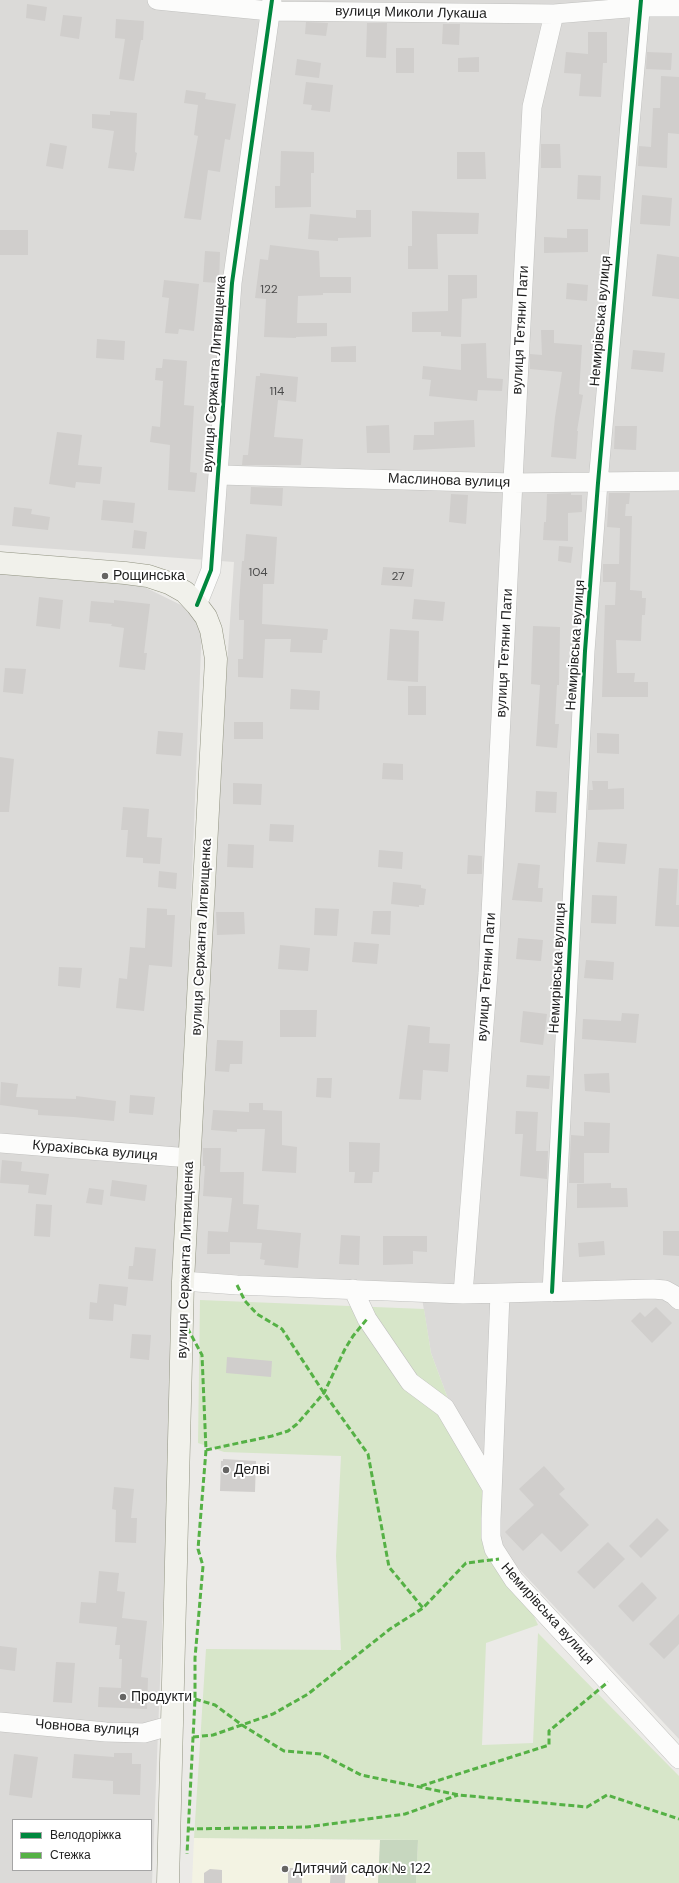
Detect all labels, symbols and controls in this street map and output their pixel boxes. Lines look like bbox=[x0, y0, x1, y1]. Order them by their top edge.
street label: вулиця Миколи Лукаша bbox=[335, 3, 487, 23]
street label: Немирівська вулиця bbox=[587, 255, 615, 387]
street label: вулиця Тетяни Пати bbox=[509, 265, 533, 395]
street label: вулиця Сержанта Литвищенка bbox=[200, 275, 230, 473]
house number: 122 bbox=[260, 283, 278, 297]
house number: 114 bbox=[270, 385, 284, 399]
street label: Маслинова вулиця bbox=[388, 470, 510, 492]
house number: 104 bbox=[248, 566, 268, 580]
place label: Рощинська bbox=[113, 568, 185, 584]
house number: 27 bbox=[391, 570, 405, 584]
marker: Рощинська bbox=[100, 571, 110, 581]
street label: Немирівська вулиця bbox=[563, 579, 589, 711]
street label: вулиця Тетяни Пати bbox=[493, 588, 517, 718]
street label: вулиця Сержанта Литвищенка bbox=[188, 838, 216, 1036]
street label: Немирівська вулиця bbox=[546, 902, 570, 1034]
street label: вулиця Тетяни Пати bbox=[474, 912, 500, 1042]
street label: Курахівська вулиця bbox=[32, 1137, 158, 1165]
street label: вулиця Сержанта Литвищенка bbox=[174, 1161, 198, 1359]
place label: Делві bbox=[234, 1462, 270, 1478]
marker: Делві bbox=[221, 1465, 231, 1475]
street label: Немирівська вулиця bbox=[497, 1560, 597, 1668]
place label: Продукти bbox=[131, 1689, 192, 1705]
marker: Продукти bbox=[118, 1692, 128, 1702]
street label: Човнова вулиця bbox=[34, 1716, 140, 1740]
legend bbox=[12, 1819, 152, 1871]
text: Велодоріжка bbox=[50, 1827, 121, 1843]
text: Стежка bbox=[50, 1847, 91, 1863]
place label: Дитячий садок № 122 bbox=[293, 1861, 431, 1877]
marker: Дитячий садок № 122 bbox=[280, 1864, 290, 1874]

